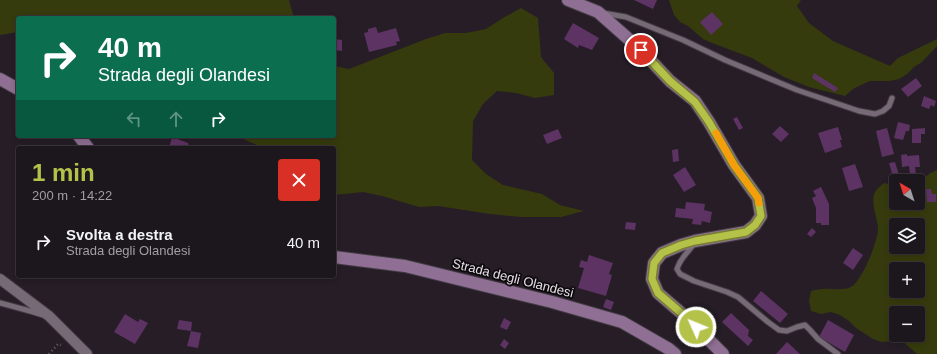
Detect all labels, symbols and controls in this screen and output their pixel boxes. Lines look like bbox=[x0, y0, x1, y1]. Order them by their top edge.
icon: right bbox=[32, 32, 84, 84]
text: 40 m bbox=[98, 32, 162, 63]
pin bbox=[624, 33, 658, 67]
icon: arrive bbox=[630, 39, 652, 61]
text: Strada degli Olandesi bbox=[98, 65, 270, 85]
icon: left bbox=[123, 108, 145, 130]
icon: ahead bbox=[165, 108, 187, 130]
icon: right bbox=[207, 108, 229, 130]
text: 1 min bbox=[32, 159, 95, 186]
button: close bbox=[278, 159, 320, 201]
north arrow bbox=[889, 174, 925, 210]
map controls bbox=[889, 174, 925, 342]
text: 200 m · 14:22 bbox=[32, 188, 112, 203]
button: layers bbox=[889, 218, 925, 254]
text: Svolta a destra bbox=[66, 226, 173, 243]
icon: right bbox=[32, 231, 54, 253]
text: 40 m bbox=[287, 234, 320, 251]
text: Strada degli Olandesi bbox=[66, 243, 190, 258]
street label: Strada degli Olandesi bbox=[451, 256, 575, 300]
button: + bbox=[889, 262, 925, 298]
position arrow bbox=[675, 306, 717, 348]
button: − bbox=[889, 306, 925, 342]

